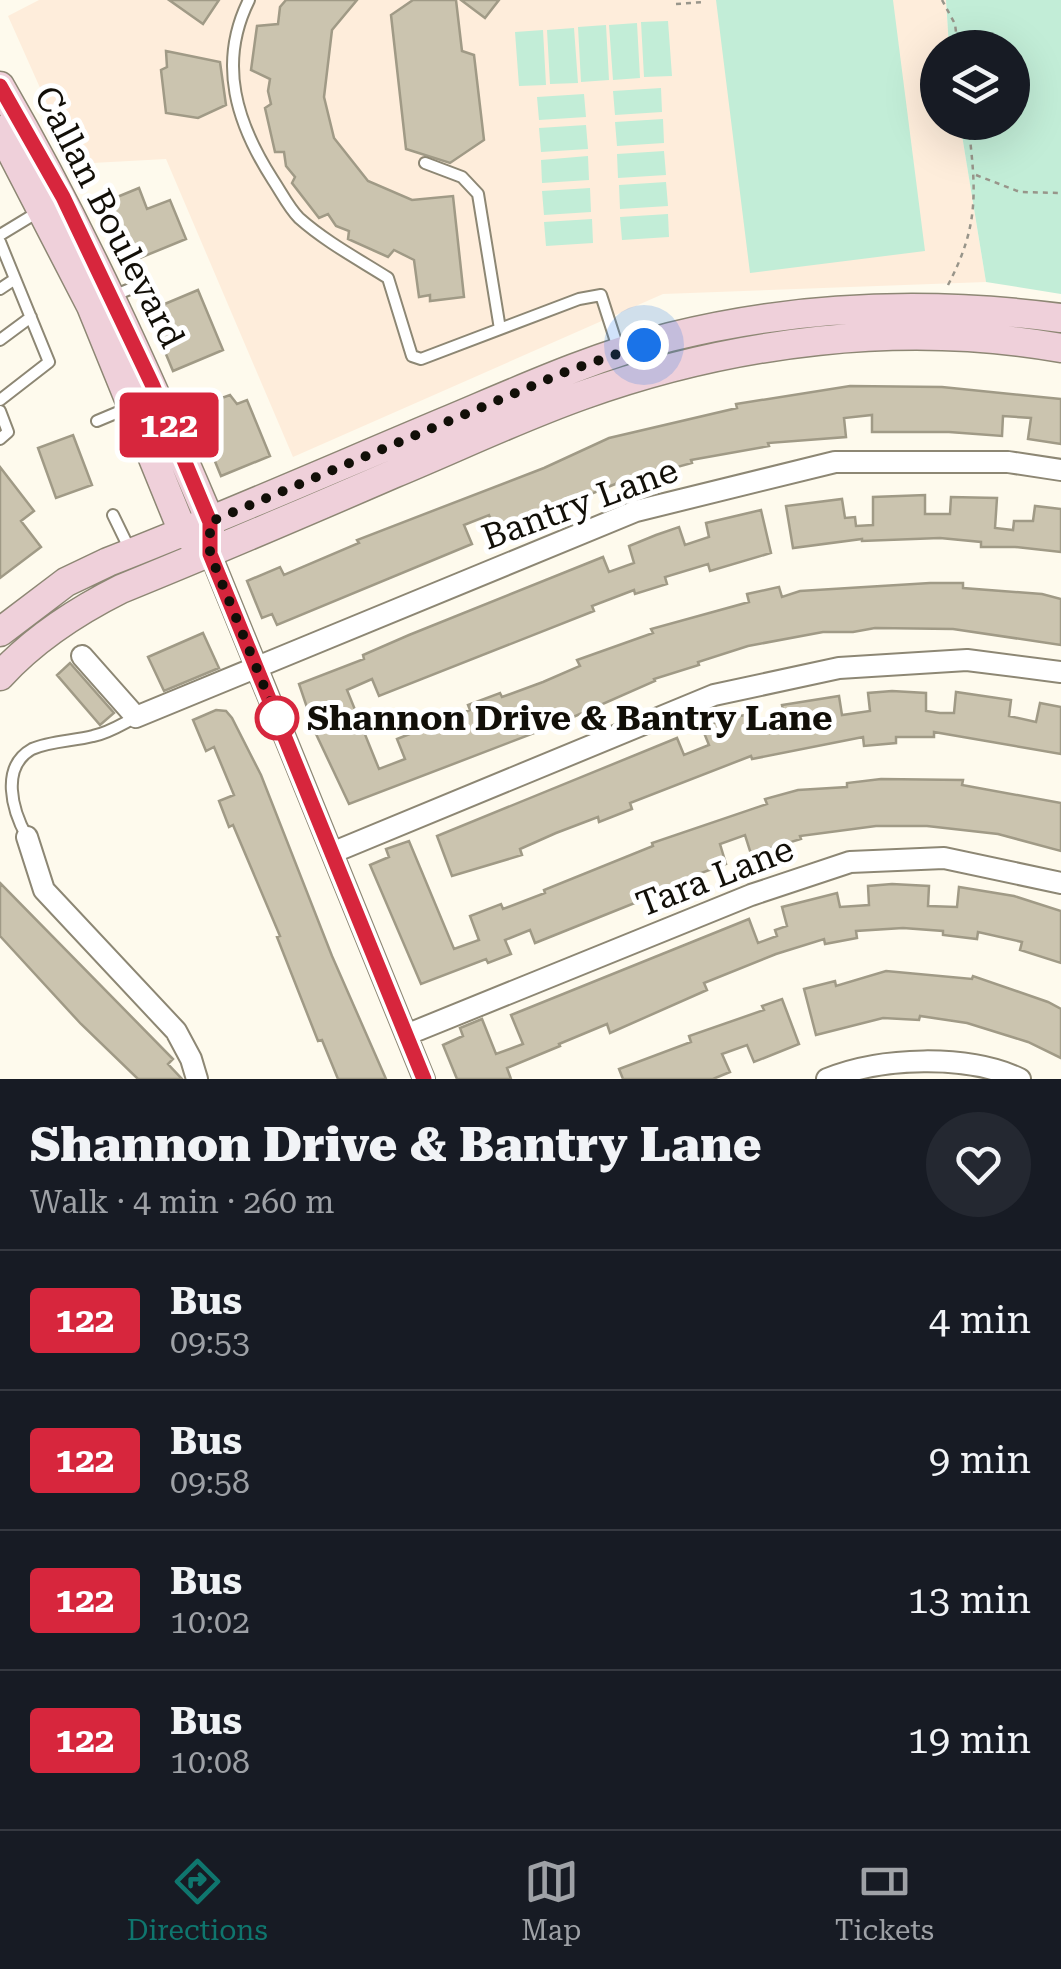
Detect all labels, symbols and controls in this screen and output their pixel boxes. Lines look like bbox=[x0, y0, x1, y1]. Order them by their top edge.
map controls bbox=[920, 30, 1030, 140]
button: layers bbox=[920, 30, 1030, 140]
street label: Callan Boulevard bbox=[25, 80, 193, 354]
your location bbox=[619, 320, 669, 370]
line badge: 122 bbox=[111, 392, 226, 458]
text: 122 bbox=[140, 405, 198, 446]
street label: Bantry Lane bbox=[477, 450, 683, 558]
marker: Shannon Drive & Bantry Lane bbox=[256, 697, 298, 739]
place label: Shannon Drive & Bantry Lane bbox=[307, 698, 833, 739]
street label: Tara Lane bbox=[631, 828, 799, 926]
button: heart bbox=[926, 1112, 1031, 1217]
text: Shannon Drive & Bantry Lane bbox=[30, 1117, 762, 1173]
text: Walk · 4 min · 260 m bbox=[30, 1183, 334, 1221]
text: Bus bbox=[170, 1279, 242, 1323]
text: 4 min bbox=[929, 1298, 1031, 1342]
text: 122 bbox=[56, 1300, 114, 1341]
text: 09:53 bbox=[170, 1323, 250, 1361]
text: Bus bbox=[170, 1419, 242, 1463]
text: 9 min bbox=[929, 1438, 1031, 1482]
text: 122 bbox=[56, 1440, 114, 1481]
text: 09:58 bbox=[170, 1463, 250, 1501]
text: Bus bbox=[170, 1559, 242, 1603]
text: 13 min bbox=[908, 1578, 1031, 1622]
text: 122 bbox=[56, 1580, 114, 1621]
text: 10:02 bbox=[170, 1603, 250, 1641]
text: Bus bbox=[170, 1699, 242, 1743]
text: 19 min bbox=[908, 1718, 1031, 1762]
text: 122 bbox=[56, 1720, 114, 1761]
text: 10:08 bbox=[170, 1743, 250, 1781]
tab: Directions bbox=[127, 1854, 268, 1947]
tab: Map bbox=[521, 1854, 581, 1947]
tab: Tickets bbox=[835, 1854, 934, 1947]

